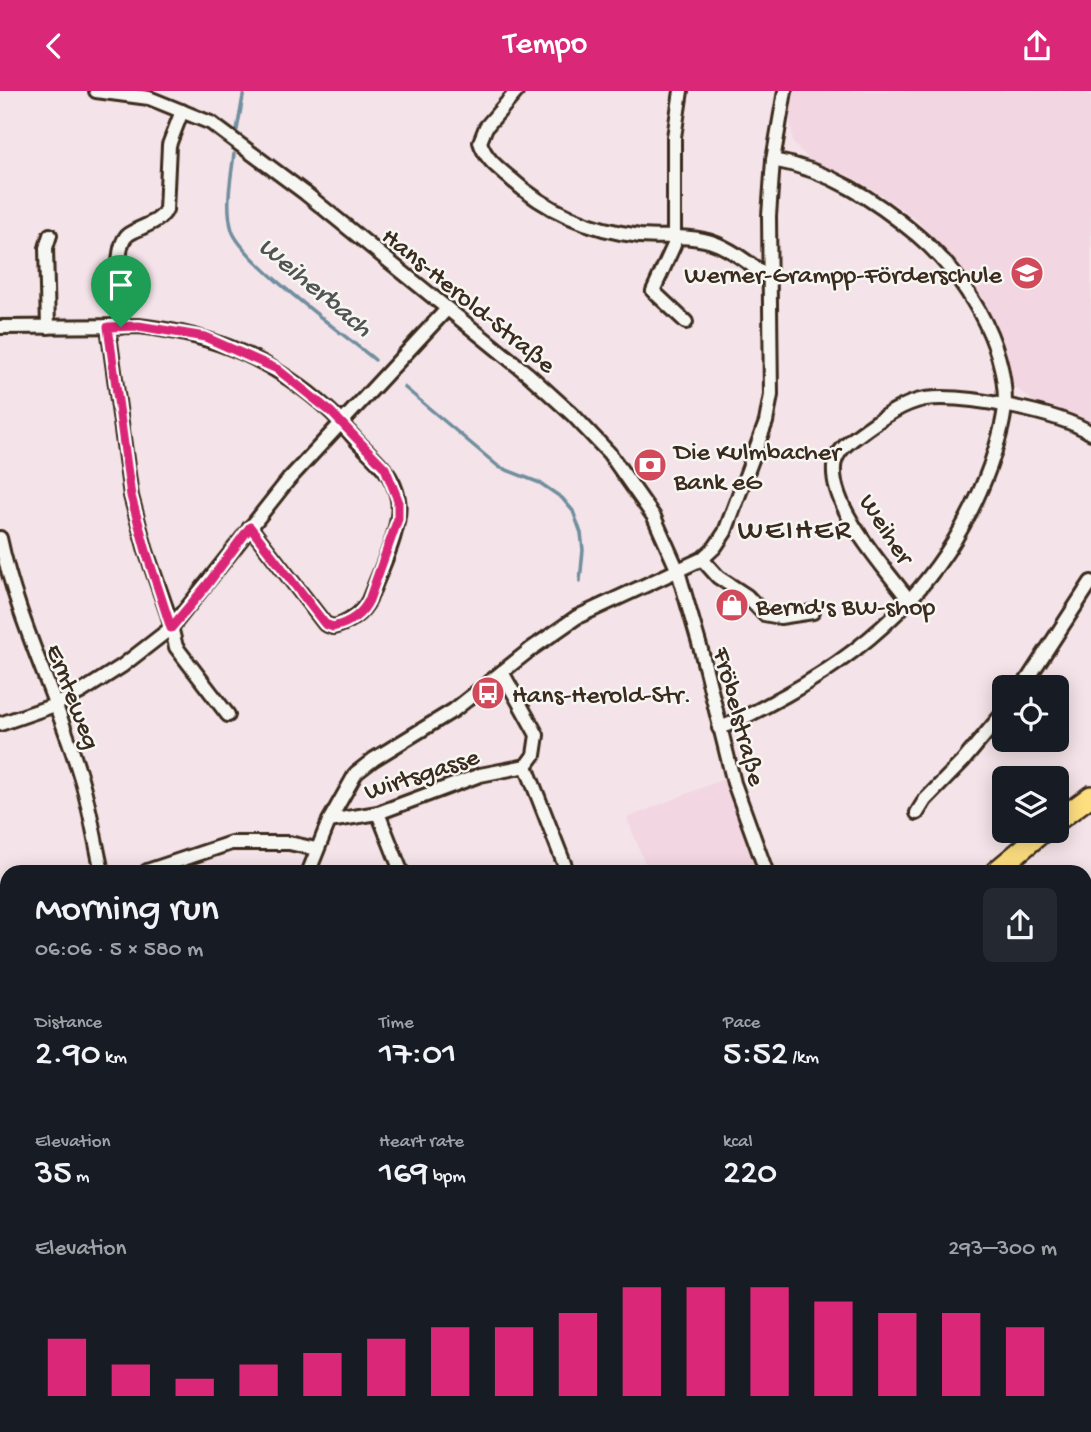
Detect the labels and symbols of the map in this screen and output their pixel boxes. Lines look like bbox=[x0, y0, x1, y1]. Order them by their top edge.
street label: Hans-Herold-Straße bbox=[374, 223, 561, 383]
water label: Weiherbach bbox=[250, 231, 379, 346]
school or university icon: Werner-Grampp-Förderschule bbox=[1008, 254, 1046, 292]
pin bbox=[91, 255, 151, 327]
place label: Werner-Grampp-Förderschule bbox=[684, 262, 1003, 293]
place label: Die Kulmbacher Bank eG bbox=[672, 439, 843, 500]
bank icon: Die Kulmbacher Bank eG bbox=[631, 446, 669, 484]
street label: Weiher bbox=[850, 489, 920, 574]
district label: WEIHER bbox=[738, 515, 852, 550]
shop icon: Bernd's BW-shop bbox=[713, 586, 751, 624]
place label: Bernd's BW-shop bbox=[755, 594, 935, 625]
street label: Ernteweg bbox=[37, 641, 105, 755]
street label: Fröbelstraße bbox=[703, 644, 770, 790]
bus stop icon: Hans-Herold-Str. bbox=[469, 674, 507, 712]
place label: Hans-Herold-Str. bbox=[512, 682, 692, 713]
street label: Wirtsgasse bbox=[361, 743, 484, 809]

